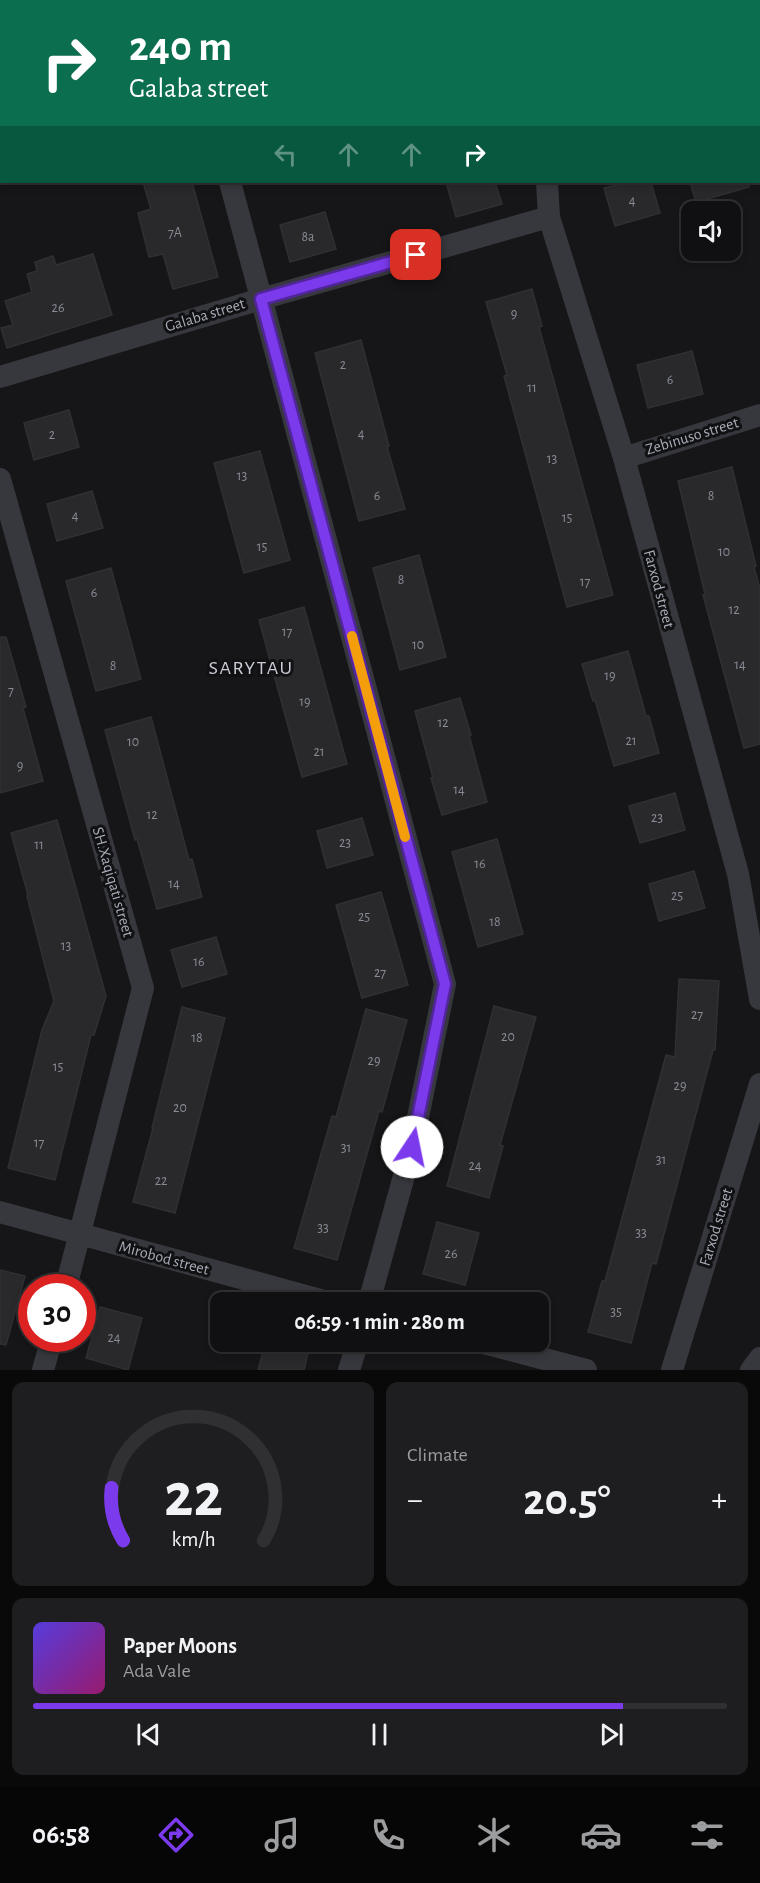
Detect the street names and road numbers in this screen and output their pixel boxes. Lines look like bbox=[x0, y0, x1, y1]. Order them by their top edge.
street label: Galaba street bbox=[163, 295, 247, 335]
street label: Zebinuso street bbox=[644, 414, 740, 458]
street label: Farxod street bbox=[641, 548, 677, 630]
street label: SH.Xaqiqati street bbox=[90, 825, 136, 939]
street label: Farxod street bbox=[697, 1186, 735, 1268]
street label: Mirobod street bbox=[117, 1238, 211, 1278]

